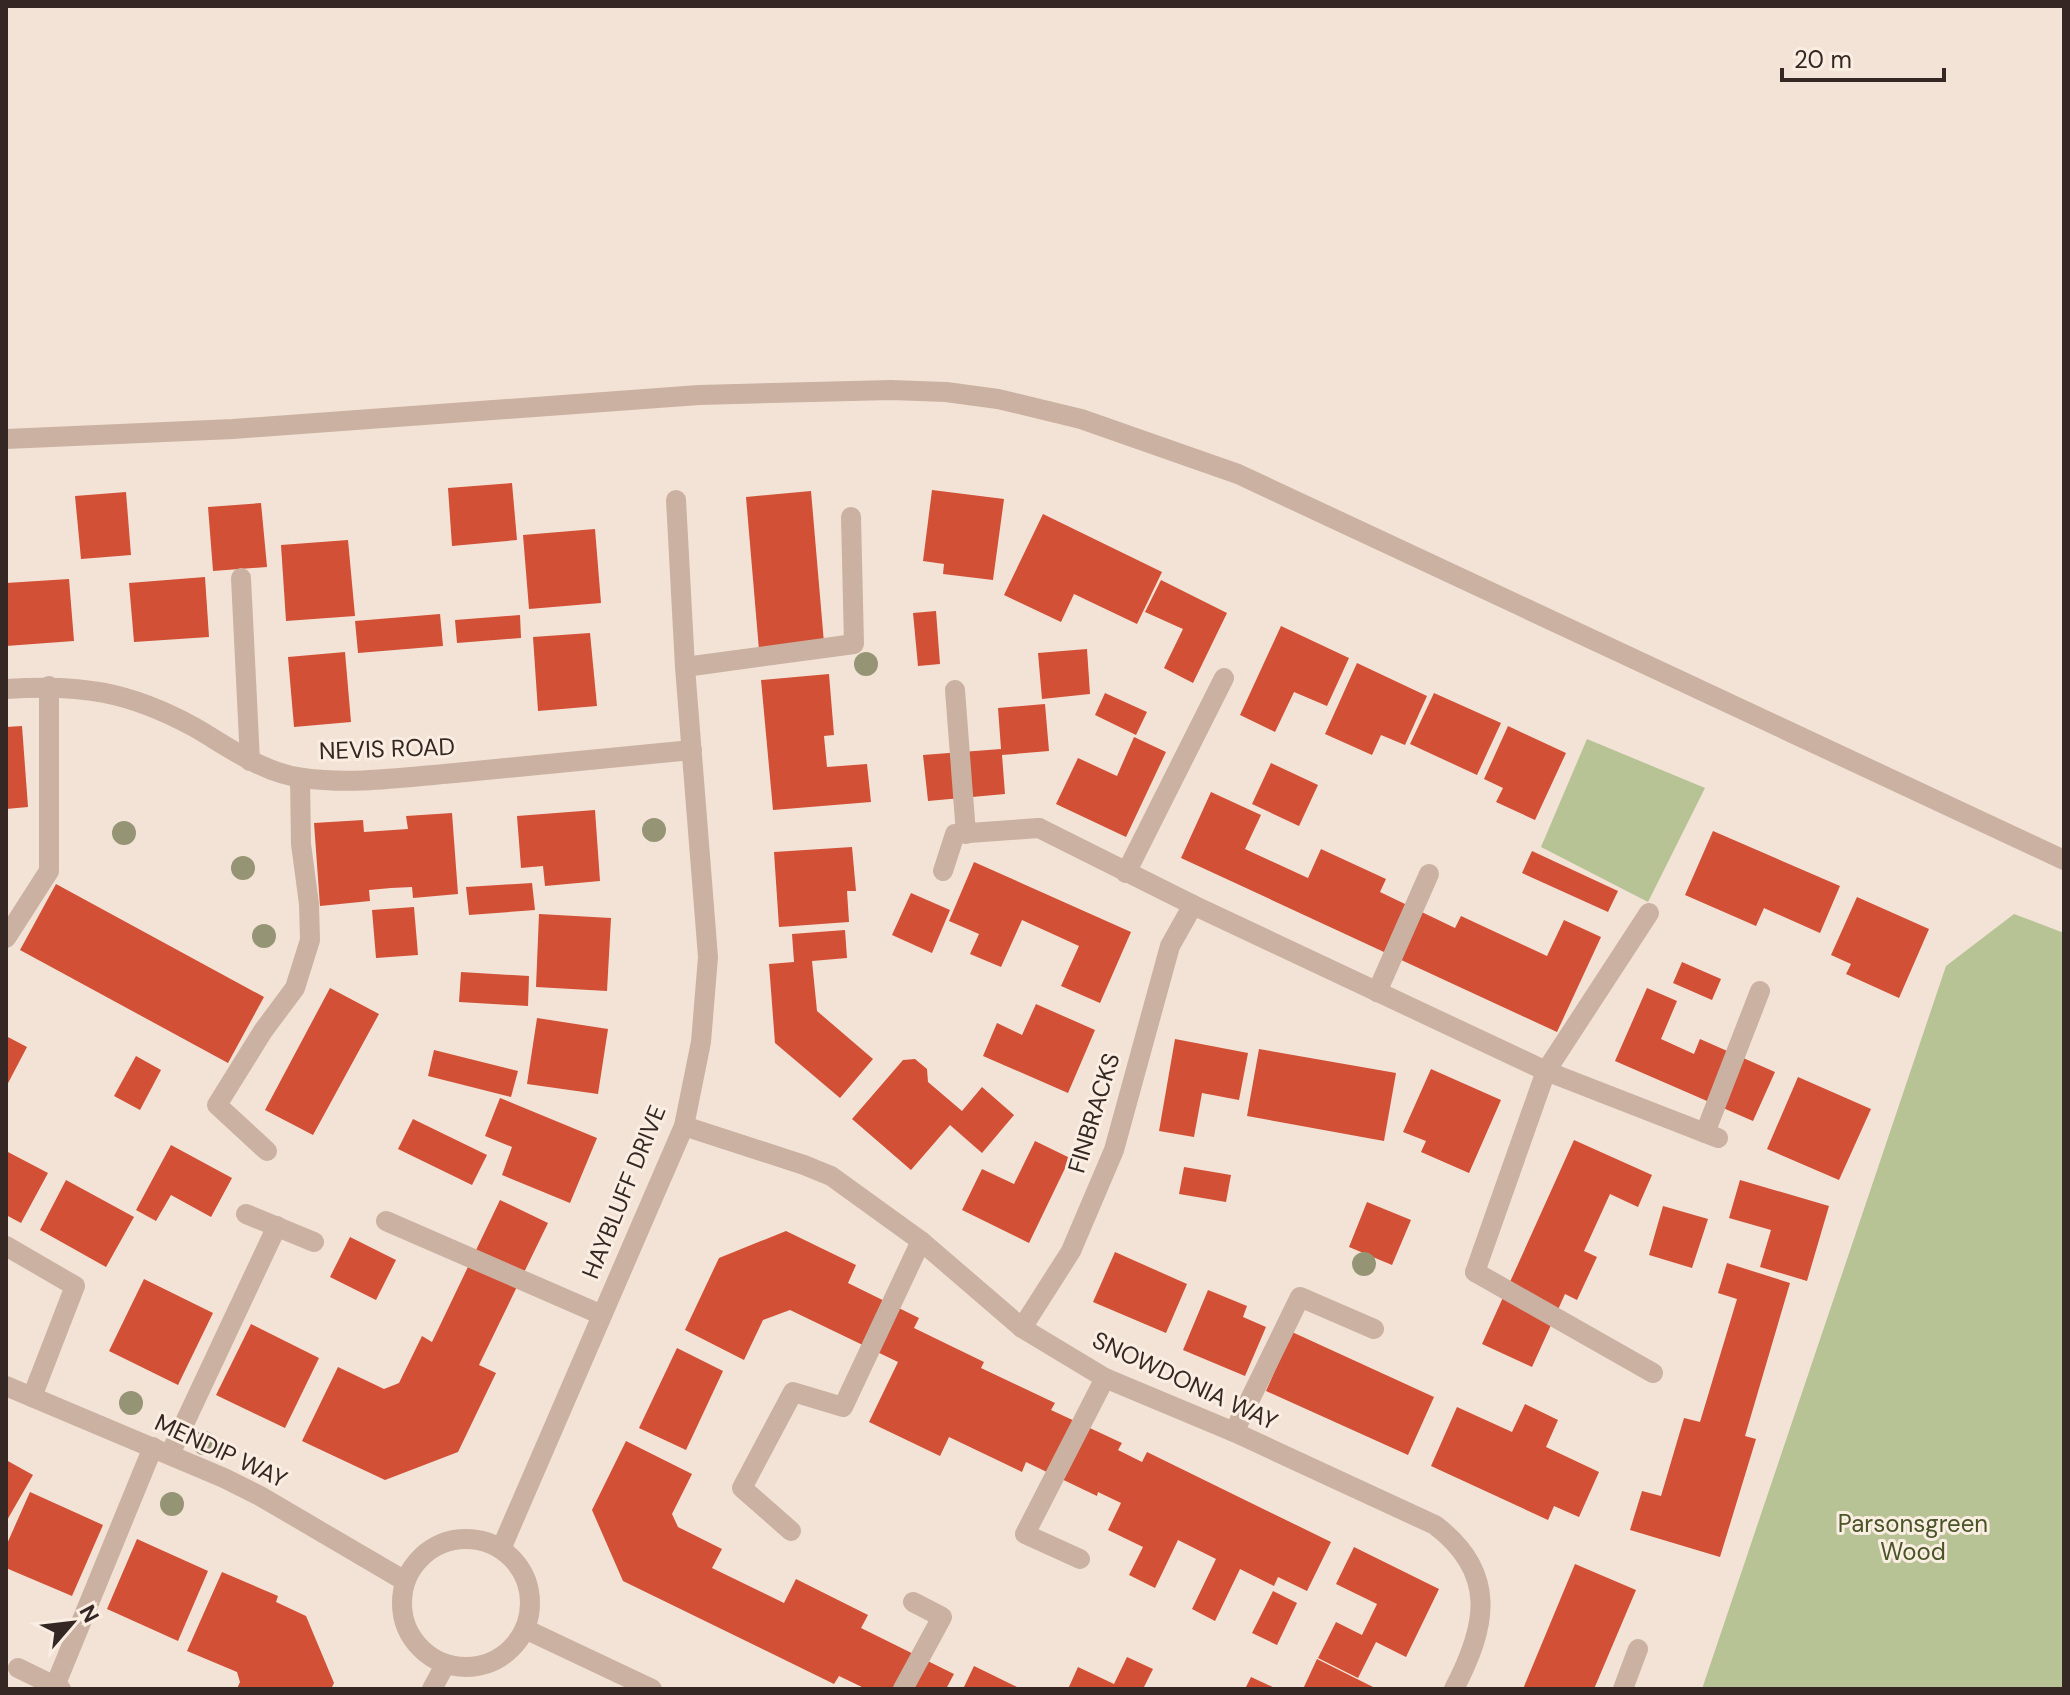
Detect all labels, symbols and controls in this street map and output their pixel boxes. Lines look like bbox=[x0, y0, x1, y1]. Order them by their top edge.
scale bar bbox=[1782, 32, 1944, 82]
text: 20 m bbox=[1794, 44, 1852, 75]
street label: NEVIS ROAD bbox=[318, 731, 456, 766]
street label: FINBRACKS bbox=[1061, 1049, 1126, 1177]
street label: HAYBLUFF DRIVE bbox=[575, 1100, 672, 1283]
street label: SNOWDONIA WAY bbox=[1088, 1324, 1283, 1437]
street label: MENDIP WAY bbox=[150, 1406, 292, 1495]
park label: Parsonsgreen Wood bbox=[1838, 1508, 1988, 1567]
north arrow bbox=[32, 1583, 112, 1663]
text: N bbox=[73, 1600, 106, 1628]

